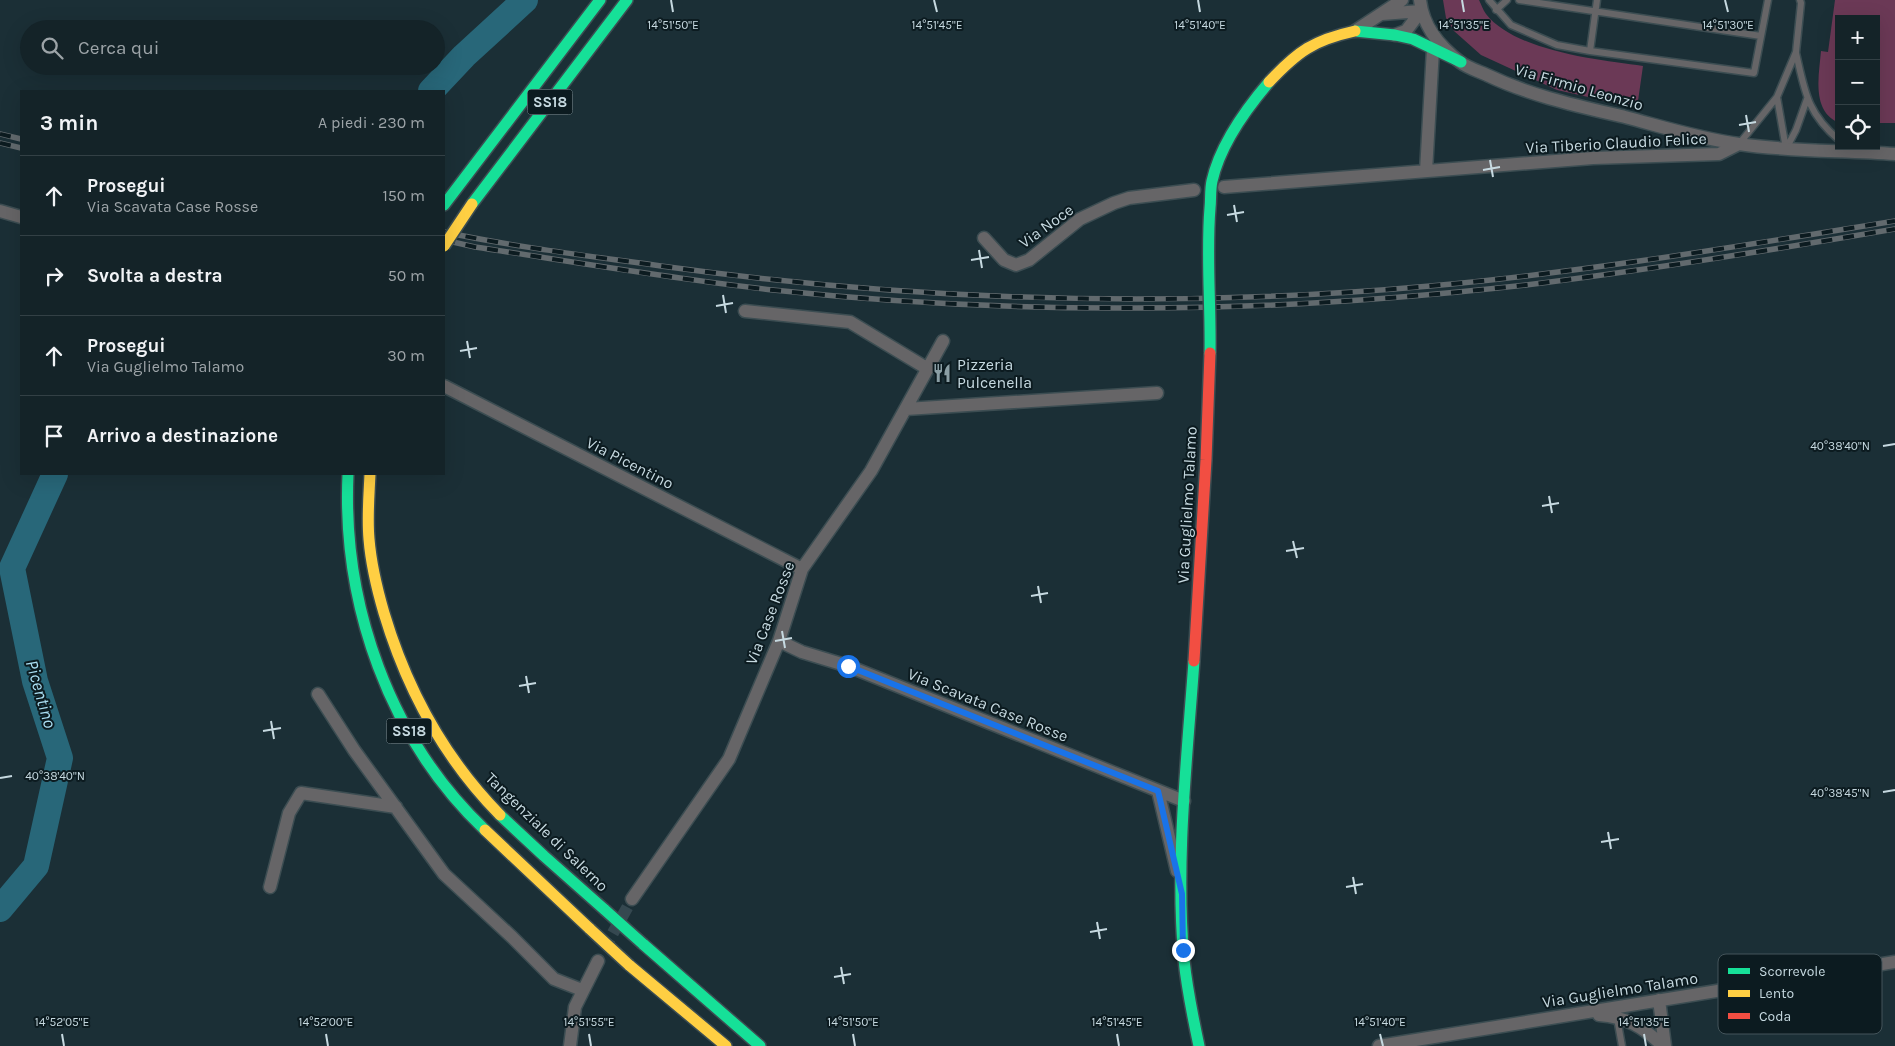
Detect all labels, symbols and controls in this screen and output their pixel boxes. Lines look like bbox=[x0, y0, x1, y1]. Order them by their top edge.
map controls bbox=[1835, 15, 1880, 150]
button: + bbox=[1835, 15, 1880, 60]
text: 14°51'50"E bbox=[647, 18, 699, 32]
text: 14°51'45"E bbox=[912, 18, 963, 32]
text: 14°51'40"E bbox=[1174, 18, 1226, 32]
text: 14°51'35"E bbox=[1438, 18, 1490, 32]
text: 14°51'30"E bbox=[1702, 18, 1754, 32]
search box bbox=[20, 20, 445, 75]
icon: search bbox=[38, 34, 66, 62]
text: Cerca qui bbox=[78, 37, 159, 59]
street label: Via Firmio Leonzio bbox=[1513, 60, 1645, 114]
button: − bbox=[1835, 60, 1880, 105]
road number: SS18 bbox=[528, 90, 572, 114]
button: locate bbox=[1835, 105, 1880, 150]
text: 3 min bbox=[40, 111, 98, 135]
text: A piedi · 230 m bbox=[318, 113, 425, 132]
street label: Via Tiberio Claudio Felice bbox=[1525, 129, 1707, 157]
text: Prosegui bbox=[87, 175, 166, 197]
icon: ahead bbox=[40, 182, 68, 210]
text: 150 m bbox=[382, 186, 425, 205]
text: Via Scavata Case Rosse bbox=[87, 197, 258, 216]
street label: Via Noce bbox=[1015, 200, 1077, 252]
icon: right bbox=[40, 262, 68, 290]
text: Svolta a destra bbox=[87, 265, 223, 287]
text: 50 m bbox=[388, 266, 425, 285]
text: Prosegui bbox=[87, 335, 166, 357]
icon: ahead bbox=[40, 342, 68, 370]
text: 30 m bbox=[387, 346, 425, 365]
place label: Pizzeria Pulcenella bbox=[957, 355, 1032, 392]
text: Via Guglielmo Talamo bbox=[87, 357, 244, 376]
restaurant icon: Pizzeria Pulcenella bbox=[931, 362, 953, 384]
icon: arrive bbox=[40, 422, 68, 450]
text: Arrivo a destinazione bbox=[87, 425, 278, 447]
street label: Via Guglielmo Talamo bbox=[1173, 426, 1201, 584]
street label: Via Picentino bbox=[583, 433, 677, 493]
text: 40°38'40"N bbox=[1810, 439, 1870, 453]
street label: Via Case Rosse bbox=[742, 559, 798, 667]
route start bbox=[837, 655, 860, 678]
water label: Picentino bbox=[21, 657, 61, 731]
street label: Via Scavata Case Rosse bbox=[905, 664, 1071, 746]
road number: SS18 bbox=[386, 718, 432, 744]
text: 40°38'40"N bbox=[25, 769, 85, 783]
street label: Tangenziale di Salerno bbox=[482, 769, 612, 895]
text: 40°38'45"N bbox=[1810, 786, 1870, 800]
route end bbox=[1172, 939, 1195, 962]
legend bbox=[1718, 954, 1882, 1034]
text: Scorrevole bbox=[1759, 963, 1825, 980]
street label: Via Guglielmo Talamo bbox=[1541, 968, 1699, 1012]
text: Lento bbox=[1759, 985, 1794, 1002]
text: Coda bbox=[1759, 1008, 1791, 1025]
text: 14°52'05"E bbox=[35, 1015, 89, 1029]
text: 14°52'00"E bbox=[299, 1015, 353, 1029]
text: 14°51'55"E bbox=[563, 1015, 615, 1029]
text: 14°51'50"E bbox=[827, 1015, 879, 1029]
text: 14°51'45"E bbox=[1092, 1015, 1143, 1029]
text: 14°51'40"E bbox=[1354, 1015, 1406, 1029]
text: 14°51'35"E bbox=[1618, 1015, 1670, 1029]

